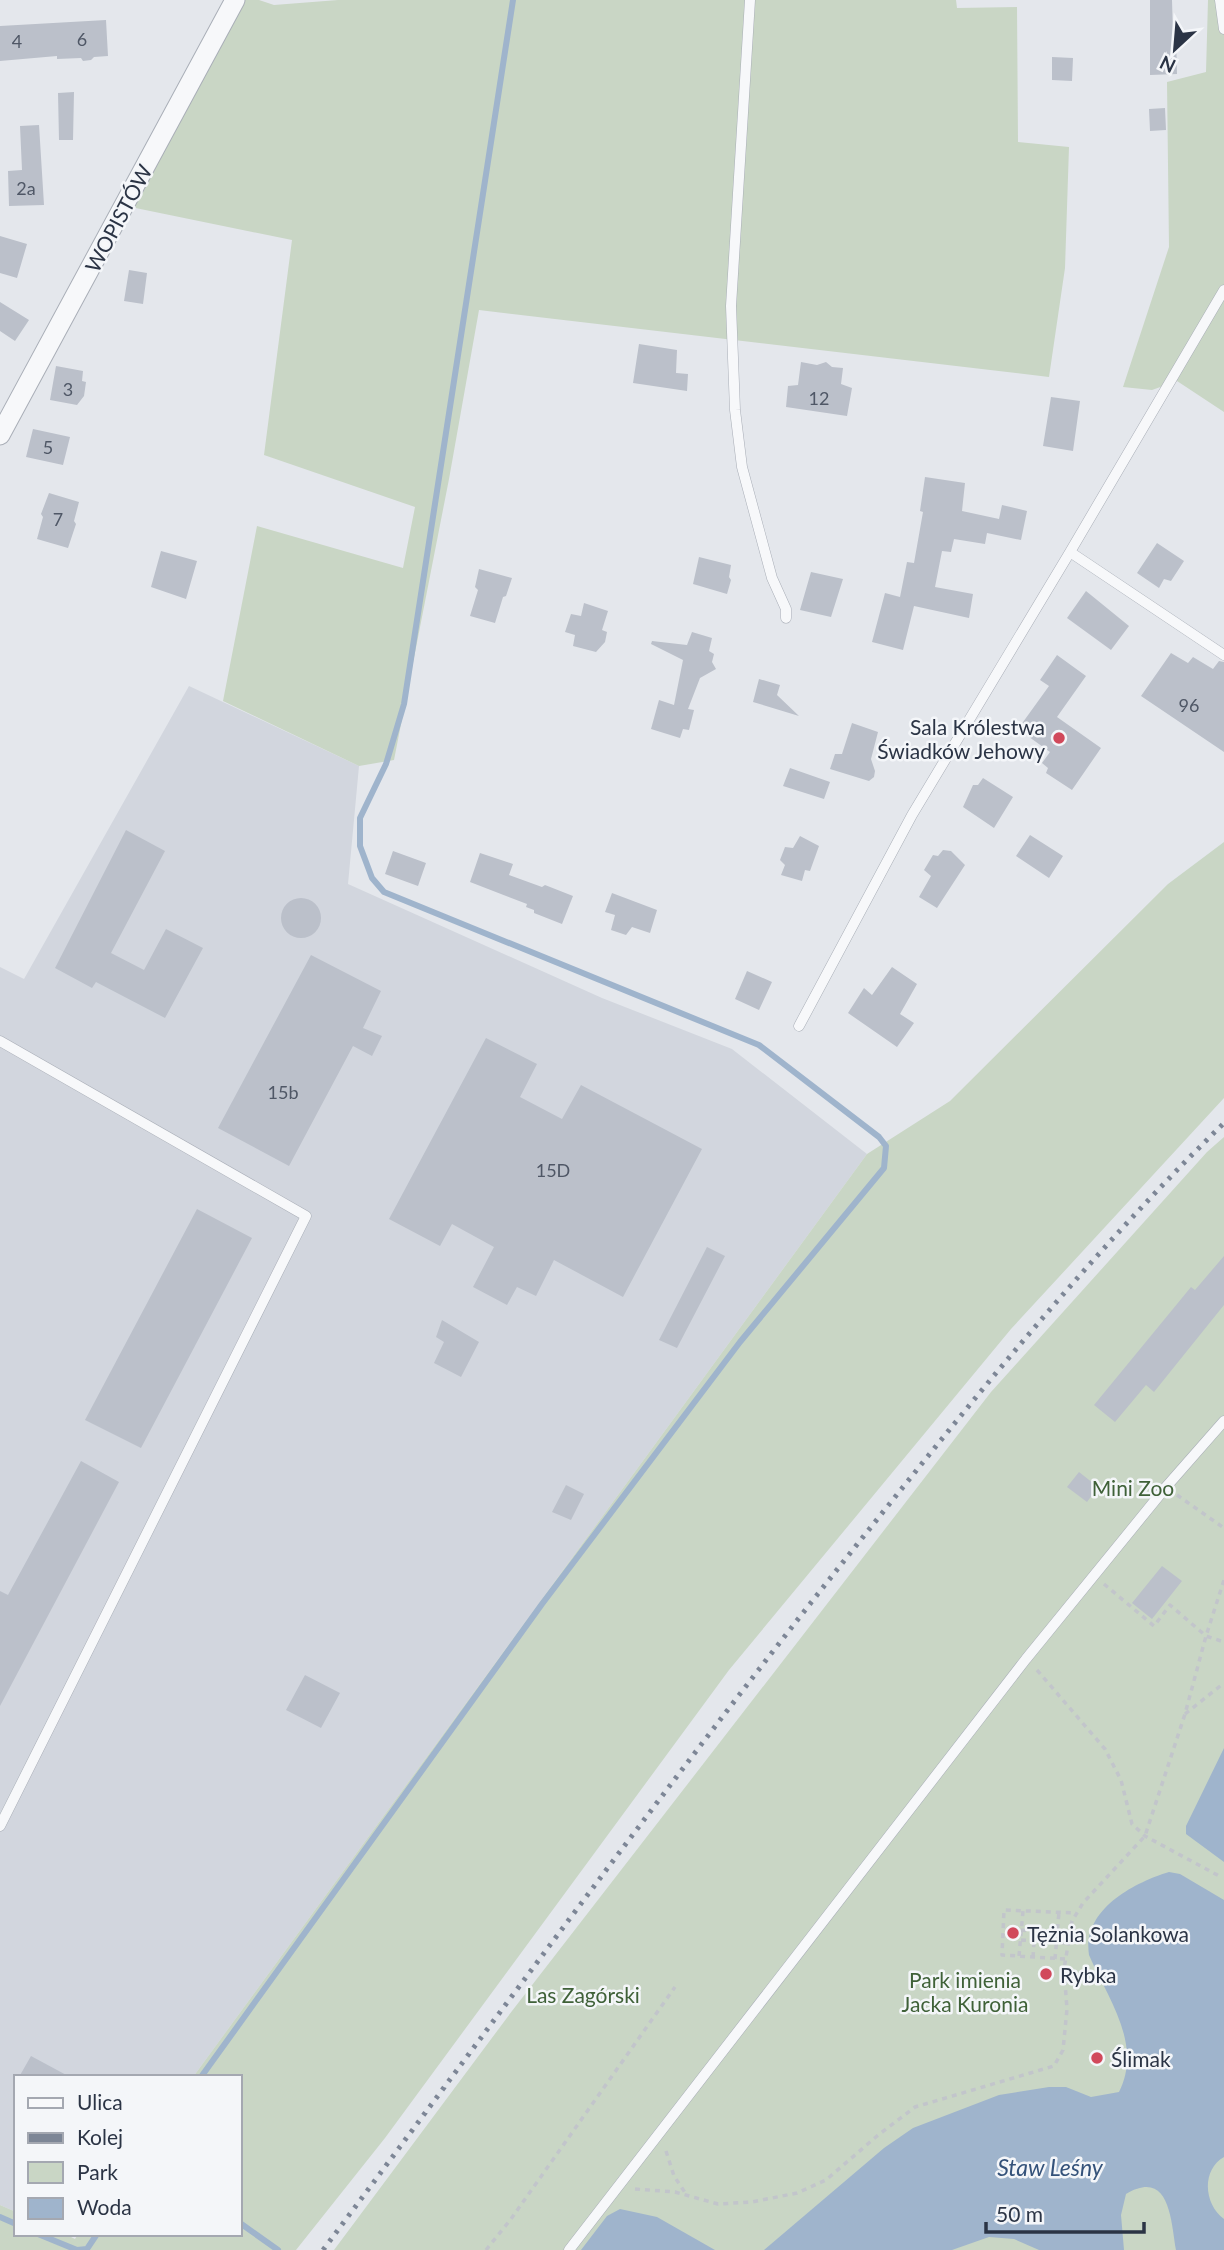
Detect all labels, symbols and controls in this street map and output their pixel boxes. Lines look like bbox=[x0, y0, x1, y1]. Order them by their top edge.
north arrow bbox=[1140, 14, 1210, 84]
house number: 6 bbox=[77, 28, 87, 50]
house number: 4 bbox=[12, 30, 22, 52]
text: N bbox=[1156, 51, 1179, 78]
street label: WOPISTÓW bbox=[79, 160, 157, 276]
house number: 2a bbox=[16, 177, 36, 199]
house number: 3 bbox=[63, 378, 73, 400]
house number: 12 bbox=[809, 387, 829, 409]
house number: 5 bbox=[43, 436, 53, 458]
house number: 7 bbox=[53, 508, 63, 530]
house number: 96 bbox=[1179, 694, 1199, 716]
place label: Sala Królestwa Świadków Jehowy bbox=[877, 714, 1045, 763]
marker: Sala Królestwa Świadków Jehowy bbox=[1051, 730, 1067, 746]
house number: 15b bbox=[268, 1081, 298, 1103]
house number: 15D bbox=[536, 1159, 570, 1181]
park label: Mini Zoo bbox=[1092, 1475, 1174, 1500]
place label: Tężnia Solankowa bbox=[1027, 1921, 1189, 1946]
marker: Tężnia Solankowa bbox=[1005, 1925, 1021, 1941]
place label: Rybka bbox=[1060, 1962, 1117, 1987]
marker: Rybka bbox=[1038, 1966, 1054, 1982]
park label: Park imienia Jacka Kuronia bbox=[902, 1967, 1028, 2016]
park label: Las Zagórski bbox=[526, 1982, 640, 2007]
place label: Ślimak bbox=[1111, 2046, 1171, 2071]
marker: Ślimak bbox=[1089, 2050, 1105, 2066]
legend bbox=[14, 2075, 242, 2236]
text: Ulica bbox=[77, 2089, 123, 2114]
text: Kolej bbox=[77, 2124, 123, 2149]
water label: Staw Leśny bbox=[997, 2153, 1104, 2181]
text: Park bbox=[77, 2159, 118, 2184]
scale bar bbox=[986, 2190, 1144, 2234]
text: Woda bbox=[77, 2194, 132, 2219]
text: 50 m bbox=[996, 2201, 1043, 2226]

